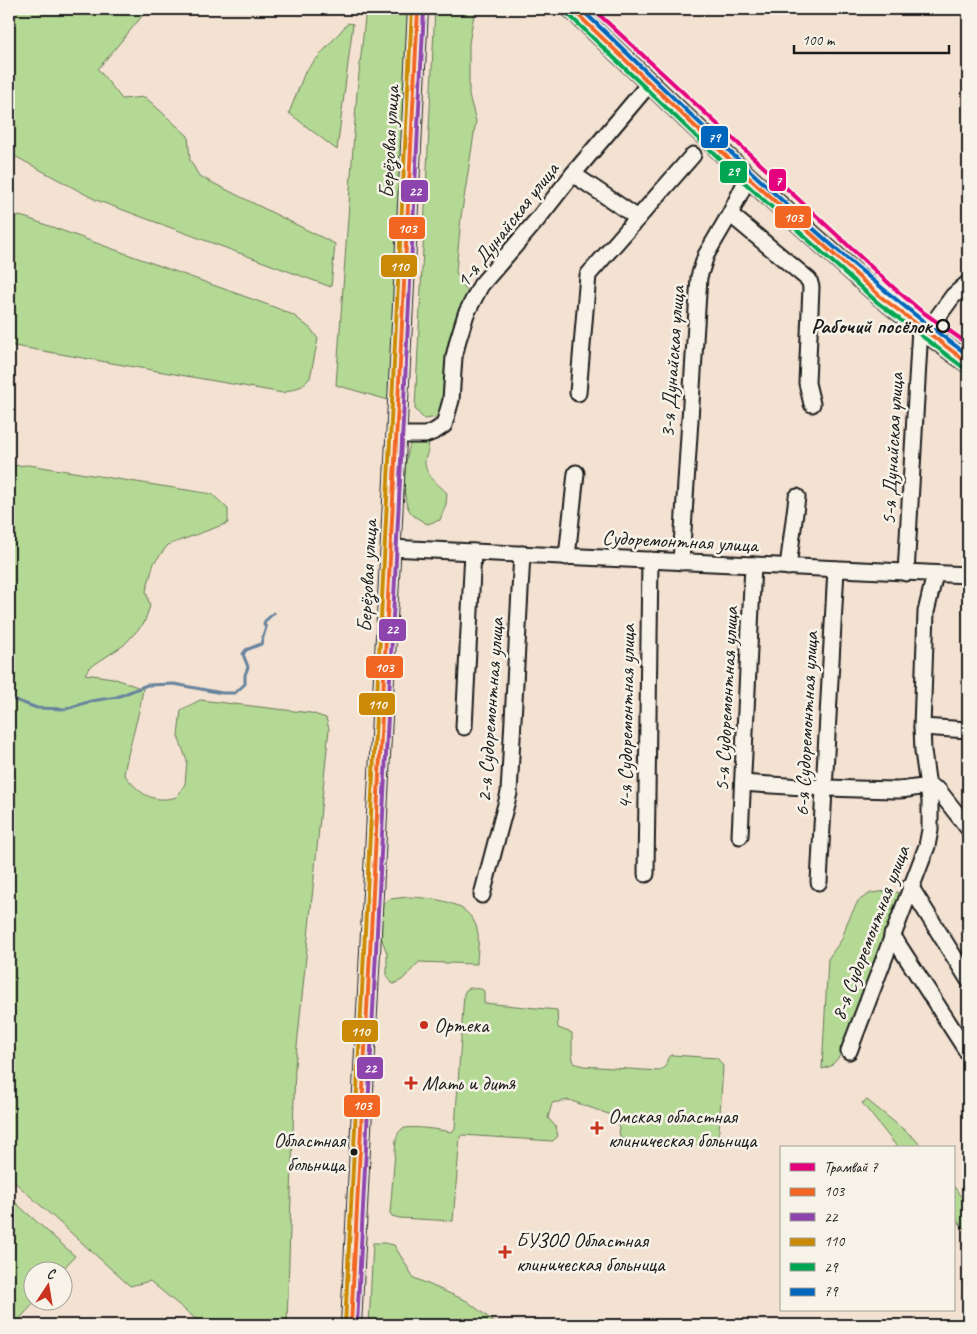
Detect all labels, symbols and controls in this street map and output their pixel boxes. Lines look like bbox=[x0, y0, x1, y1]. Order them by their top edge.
scale bar bbox=[794, 22, 950, 54]
text: 100 m bbox=[802, 31, 836, 50]
street label: Берёзовая улица bbox=[373, 83, 406, 199]
line badge: 79 bbox=[700, 125, 729, 149]
text: 79 bbox=[708, 129, 722, 146]
street label: 1-я Дунайская улица bbox=[450, 156, 565, 293]
line badge: 29 bbox=[719, 160, 748, 184]
text: 29 bbox=[727, 163, 741, 180]
line badge: 7 bbox=[768, 168, 787, 192]
text: 7 bbox=[775, 172, 783, 189]
line badge: 22 bbox=[400, 179, 429, 203]
text: 22 bbox=[409, 183, 423, 200]
line badge: 103 bbox=[774, 205, 812, 229]
text: 103 bbox=[784, 209, 804, 226]
line badge: 103 bbox=[388, 216, 426, 240]
text: 103 bbox=[398, 220, 418, 237]
line badge: 110 bbox=[380, 254, 418, 278]
text: 110 bbox=[390, 258, 410, 275]
street label: 3-я Дунайская улица bbox=[654, 284, 690, 439]
place label: Рабочий посёлок bbox=[811, 313, 934, 339]
marker: Рабочий посёлок bbox=[936, 319, 950, 333]
street label: 5-я Дунайская улица bbox=[875, 371, 909, 526]
street label: Берёзовая улица bbox=[351, 517, 384, 633]
street label: Судоремонтная улица bbox=[602, 524, 761, 558]
street label: 5-я Судоремонтная улица bbox=[708, 604, 744, 792]
street label: 2-я Судоремонтная улица bbox=[471, 615, 510, 803]
line badge: 22 bbox=[378, 618, 407, 642]
text: 22 bbox=[386, 621, 400, 638]
street label: 4-я Судоремонтная улица bbox=[611, 622, 641, 810]
street label: 6-я Судоремонтная улица bbox=[788, 629, 824, 817]
line badge: 103 bbox=[365, 655, 404, 679]
text: 103 bbox=[375, 659, 395, 676]
line badge: 110 bbox=[358, 692, 396, 716]
text: 110 bbox=[368, 696, 388, 713]
street label: 8-я Судоремонтная улица bbox=[825, 840, 916, 1024]
place label: Ортека bbox=[434, 1012, 490, 1038]
line badge: 110 bbox=[341, 1019, 379, 1043]
marker: Ортека bbox=[418, 1019, 430, 1031]
text: 110 bbox=[351, 1023, 371, 1040]
line badge: 22 bbox=[356, 1056, 384, 1080]
text: 22 bbox=[364, 1060, 378, 1077]
place label: Мать и дитя bbox=[422, 1070, 517, 1096]
marker: Мать и дитя bbox=[404, 1076, 418, 1090]
line badge: 103 bbox=[343, 1094, 381, 1118]
text: 103 bbox=[353, 1097, 373, 1114]
place label: Омская областная клиническая больница bbox=[608, 1103, 758, 1153]
marker: Омская областная клиническая больница bbox=[590, 1121, 604, 1135]
place label: Областная больница bbox=[274, 1128, 347, 1177]
legend bbox=[780, 1146, 954, 1312]
marker: Областная больница bbox=[349, 1147, 359, 1157]
text: Трамвай 7 bbox=[824, 1158, 879, 1177]
text: 103 bbox=[824, 1182, 846, 1201]
text: 22 bbox=[824, 1208, 839, 1227]
place label: БУЗОО Областная клиническая больница bbox=[516, 1227, 666, 1277]
text: 110 bbox=[824, 1232, 846, 1251]
marker: БУЗОО Областная клиническая больница bbox=[498, 1245, 512, 1259]
text: 29 bbox=[824, 1258, 839, 1277]
north arrow bbox=[22, 1262, 72, 1312]
text: С bbox=[45, 1265, 58, 1283]
text: 79 bbox=[824, 1282, 839, 1301]

